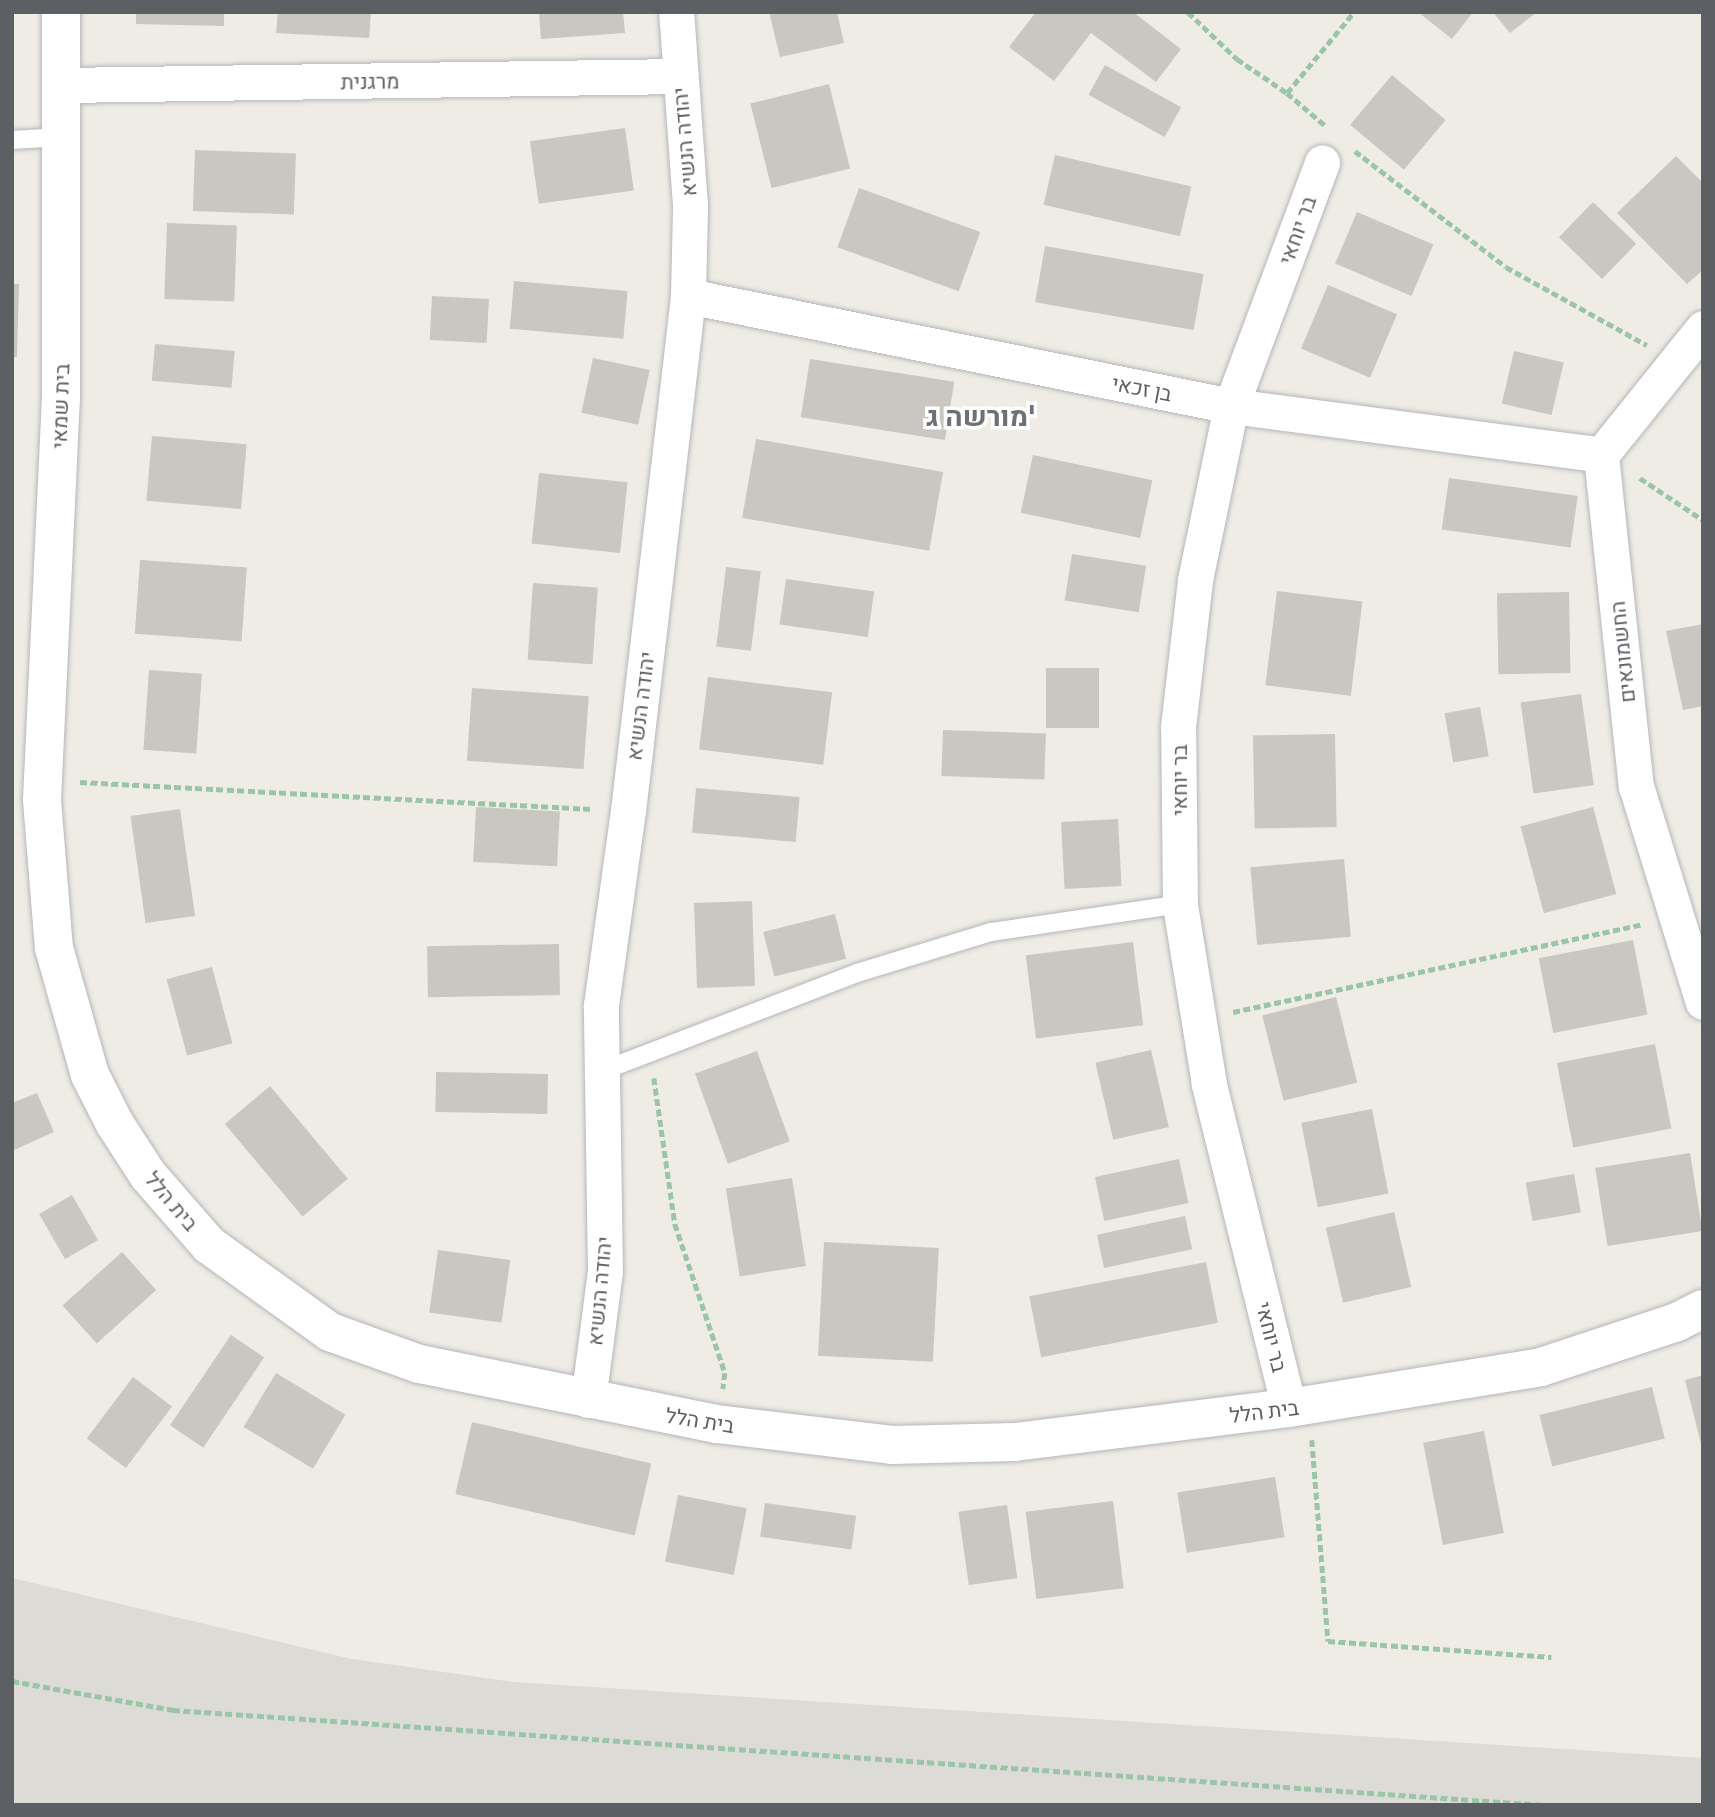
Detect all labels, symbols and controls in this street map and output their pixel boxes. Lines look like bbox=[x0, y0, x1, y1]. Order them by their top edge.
street label: מרגנית bbox=[340, 68, 400, 94]
street label: יהודה הנשיא bbox=[667, 86, 701, 198]
street label: בר יוחאי bbox=[1273, 192, 1321, 268]
street label: בית שמאי bbox=[46, 363, 74, 449]
street label: בן זכאי bbox=[1110, 370, 1174, 406]
district label: מורשה ג' bbox=[926, 399, 1036, 433]
street label: החשמונאים bbox=[1604, 600, 1640, 704]
street label: יהודה הנשיא bbox=[621, 650, 659, 762]
street label: בר יוחאי bbox=[1166, 744, 1192, 816]
street label: בית הלל bbox=[140, 1166, 204, 1236]
street label: יהודה הנשיא bbox=[582, 1235, 616, 1347]
street label: בר יוחאי bbox=[1251, 1299, 1293, 1375]
street label: בית הלל bbox=[1228, 1394, 1300, 1428]
street label: בית הלל bbox=[664, 1402, 736, 1438]

